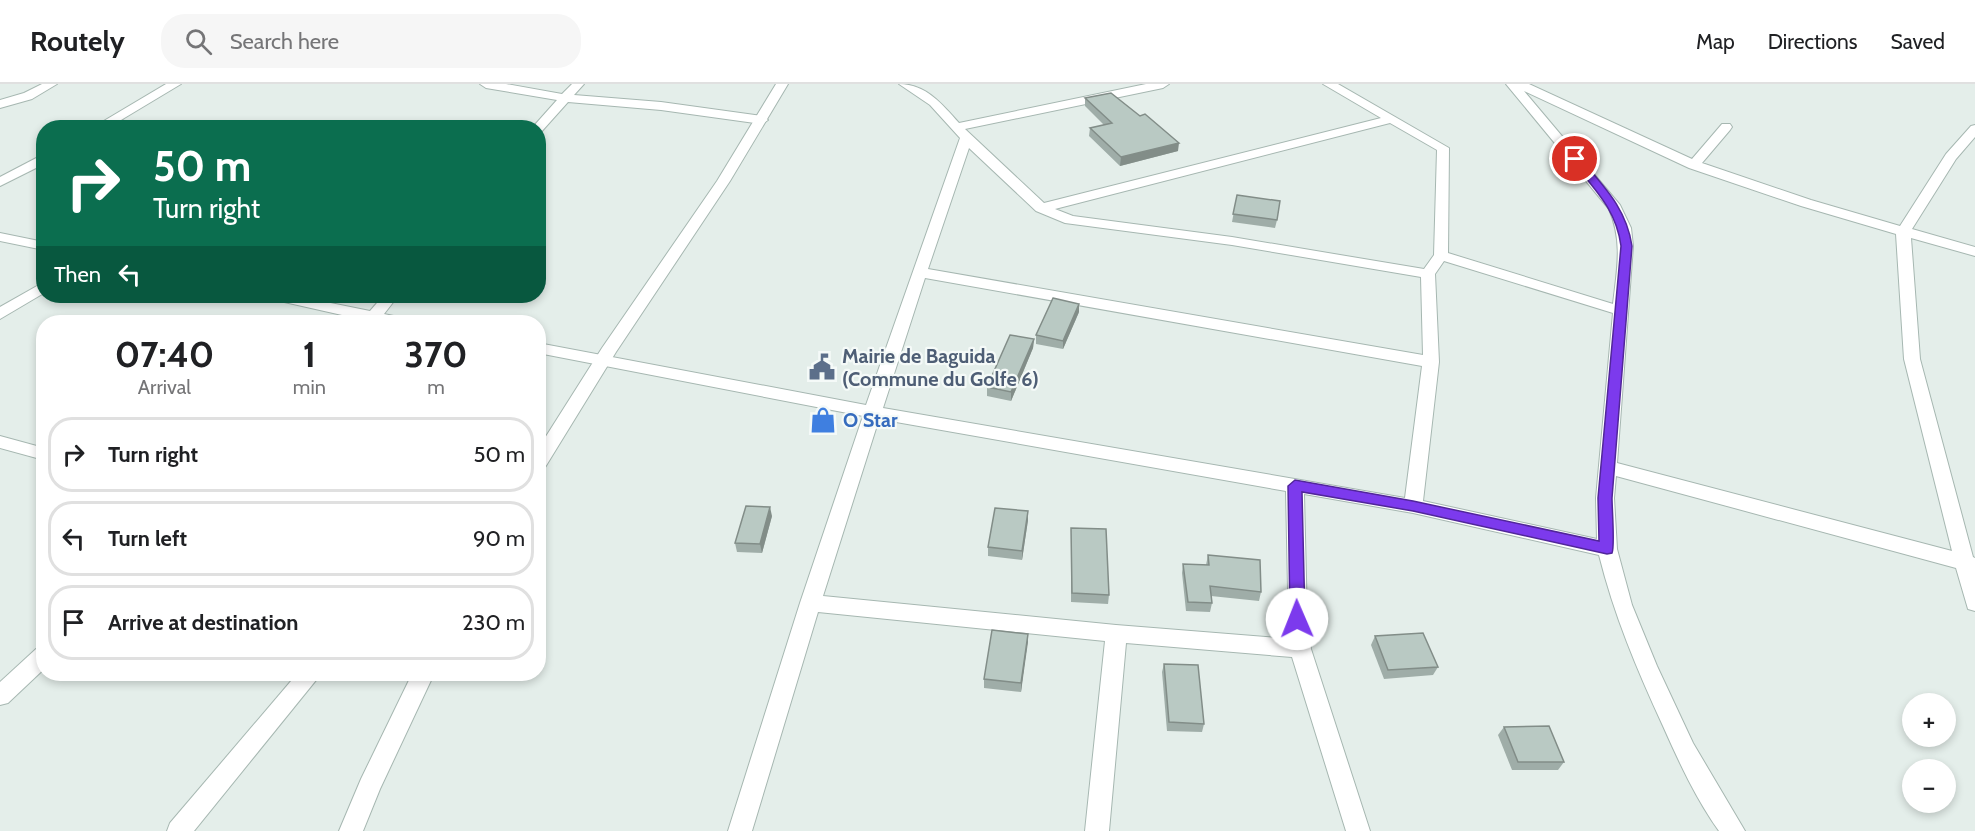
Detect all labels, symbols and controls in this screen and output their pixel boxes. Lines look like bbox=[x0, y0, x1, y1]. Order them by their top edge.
search box bbox=[161, 14, 581, 68]
text: Routely bbox=[30, 24, 125, 58]
icon: search bbox=[182, 25, 215, 58]
text: Search here bbox=[230, 28, 339, 55]
text: Map bbox=[1696, 29, 1735, 54]
text: Directions bbox=[1768, 29, 1857, 54]
text: Saved bbox=[1890, 29, 1945, 54]
pin bbox=[1549, 133, 1600, 184]
text: 50 m bbox=[153, 140, 251, 192]
icon: arrive bbox=[1558, 142, 1591, 175]
icon: right bbox=[54, 144, 132, 222]
text: Turn right bbox=[153, 192, 260, 225]
icon: left bbox=[113, 258, 146, 291]
text: Then bbox=[54, 261, 101, 288]
text: 07:40 bbox=[115, 332, 214, 376]
text: 1 bbox=[303, 332, 316, 376]
text: 370 bbox=[404, 332, 467, 376]
place label: Mairie de Baguida (Commune du Golfe 6) bbox=[842, 344, 1039, 391]
public building icon: Mairie de Baguida (Commune du Golfe 6) bbox=[807, 352, 837, 382]
text: Arrival bbox=[138, 375, 191, 399]
text: min bbox=[293, 375, 326, 399]
text: m bbox=[427, 375, 445, 399]
shop icon: O Star bbox=[808, 405, 838, 435]
place label: O Star bbox=[843, 408, 898, 432]
icon: right bbox=[57, 438, 90, 471]
text: Turn right bbox=[108, 441, 198, 468]
text: 50 m bbox=[473, 441, 525, 468]
icon: left bbox=[57, 522, 90, 555]
text: Turn left bbox=[108, 525, 187, 552]
text: 90 m bbox=[473, 525, 525, 552]
position arrow bbox=[1265, 587, 1329, 651]
icon: arrive bbox=[57, 606, 90, 639]
text: Arrive at destination bbox=[108, 609, 298, 636]
text: 230 m bbox=[462, 609, 525, 636]
map controls bbox=[1902, 693, 1956, 813]
button: + bbox=[1902, 693, 1956, 747]
button: − bbox=[1902, 759, 1956, 813]

